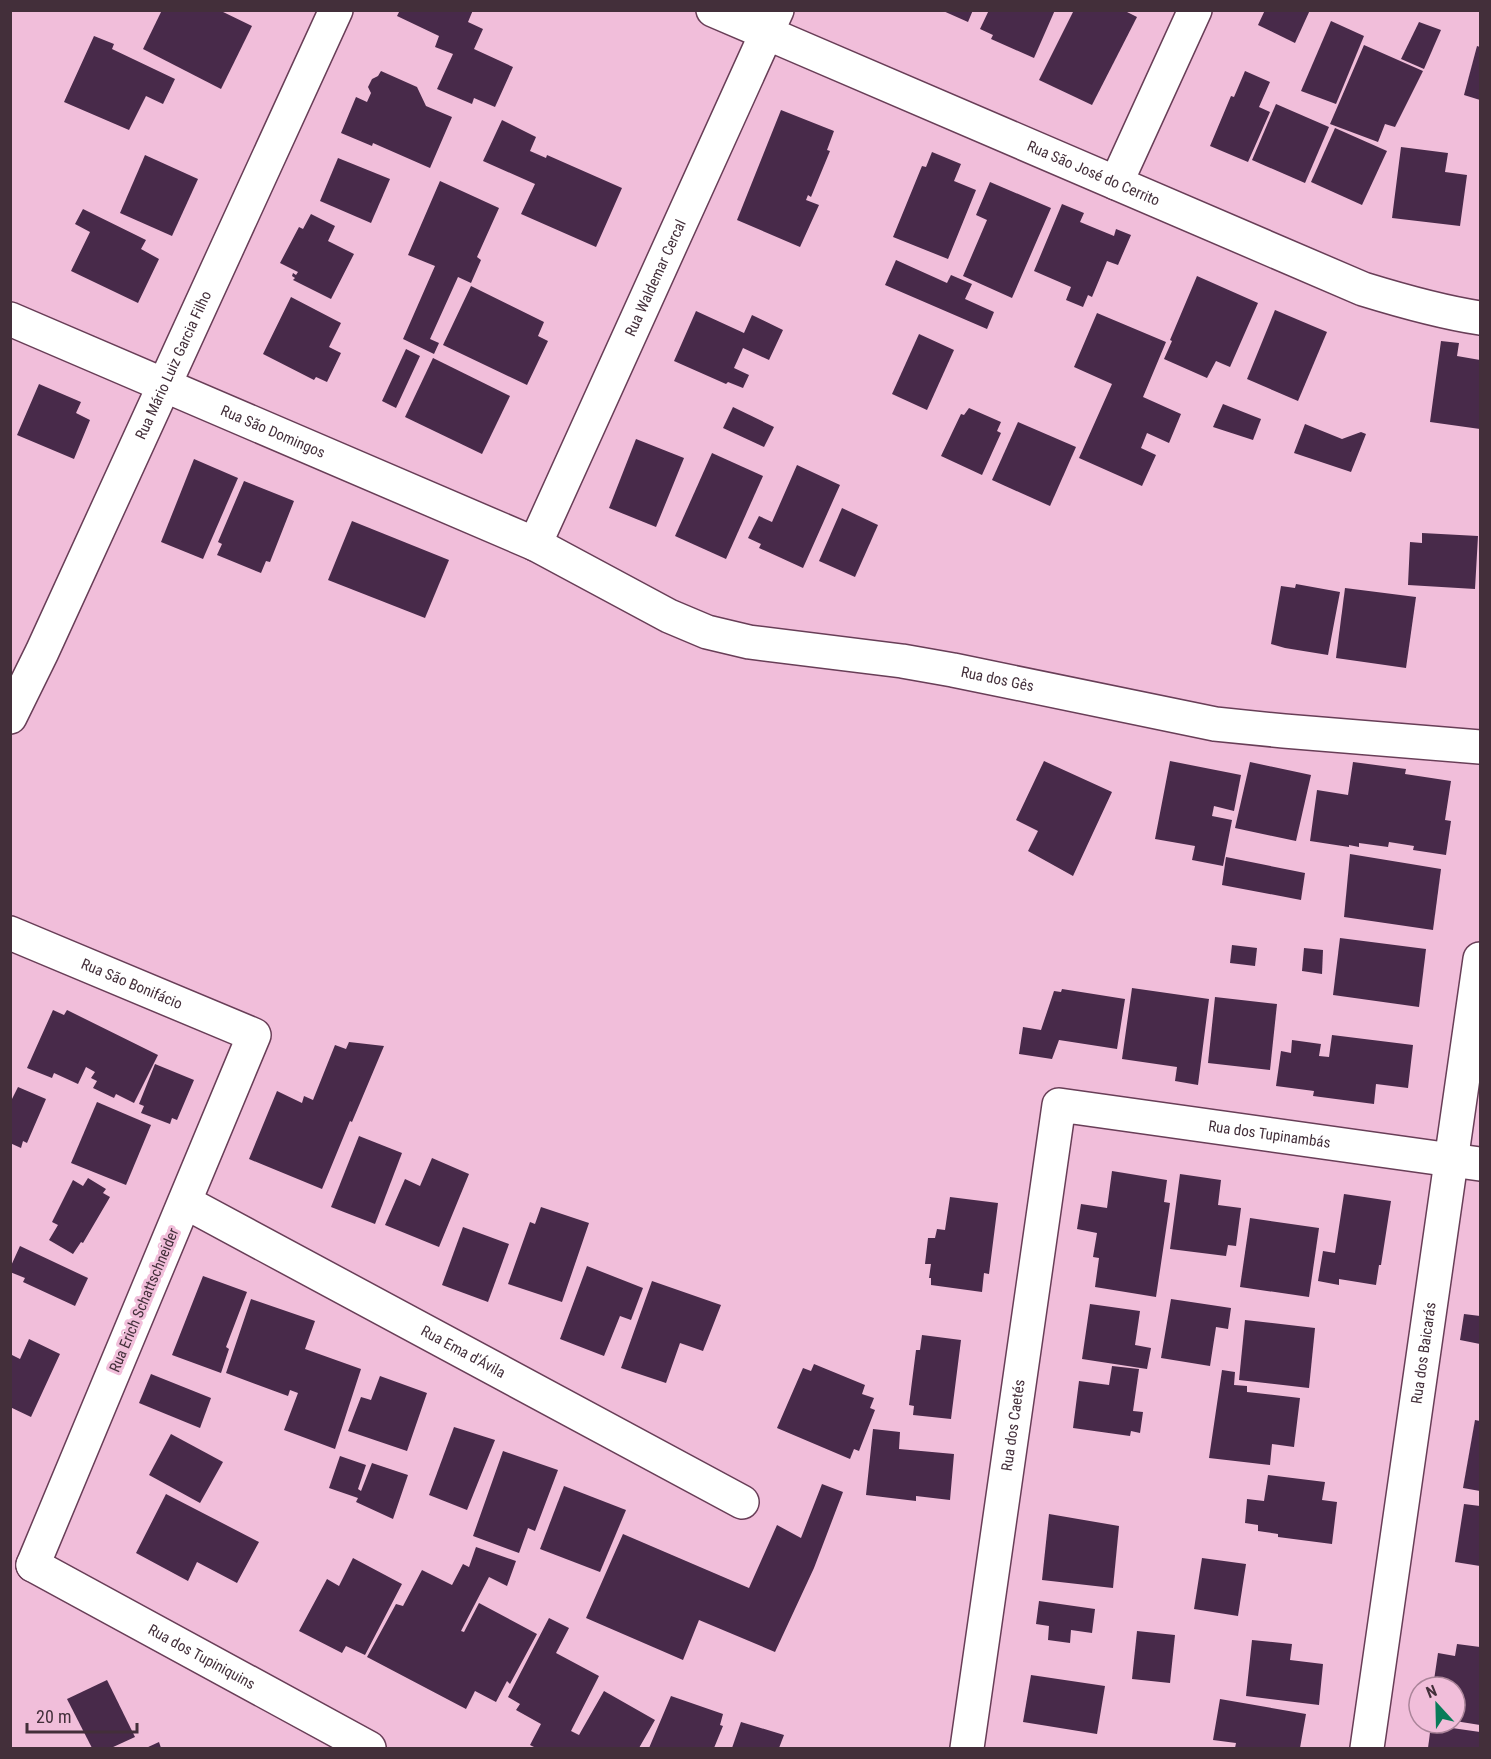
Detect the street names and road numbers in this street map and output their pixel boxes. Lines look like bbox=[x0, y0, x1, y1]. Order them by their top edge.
street label: Rua São José do Cerrito bbox=[1024, 137, 1162, 210]
street label: Rua Waldemar Cercal bbox=[621, 217, 690, 339]
street label: Rua Mário Luiz Garcia Filho bbox=[132, 288, 215, 442]
street label: Rua São Domingos bbox=[218, 401, 328, 462]
street label: Rua dos Gês bbox=[959, 663, 1036, 695]
street label: Rua São Bonifácio bbox=[78, 955, 185, 1013]
street label: Rua dos Tupinambás bbox=[1207, 1117, 1332, 1152]
street label: Rua Erich Schattschneider bbox=[105, 1225, 183, 1375]
street label: Rua dos Baicarás bbox=[1407, 1301, 1440, 1405]
street label: Rua Ema d'Ávila bbox=[418, 1322, 509, 1382]
street label: Rua dos Caetés bbox=[998, 1378, 1029, 1472]
street label: Rua dos Tupiniquins bbox=[145, 1620, 258, 1693]

